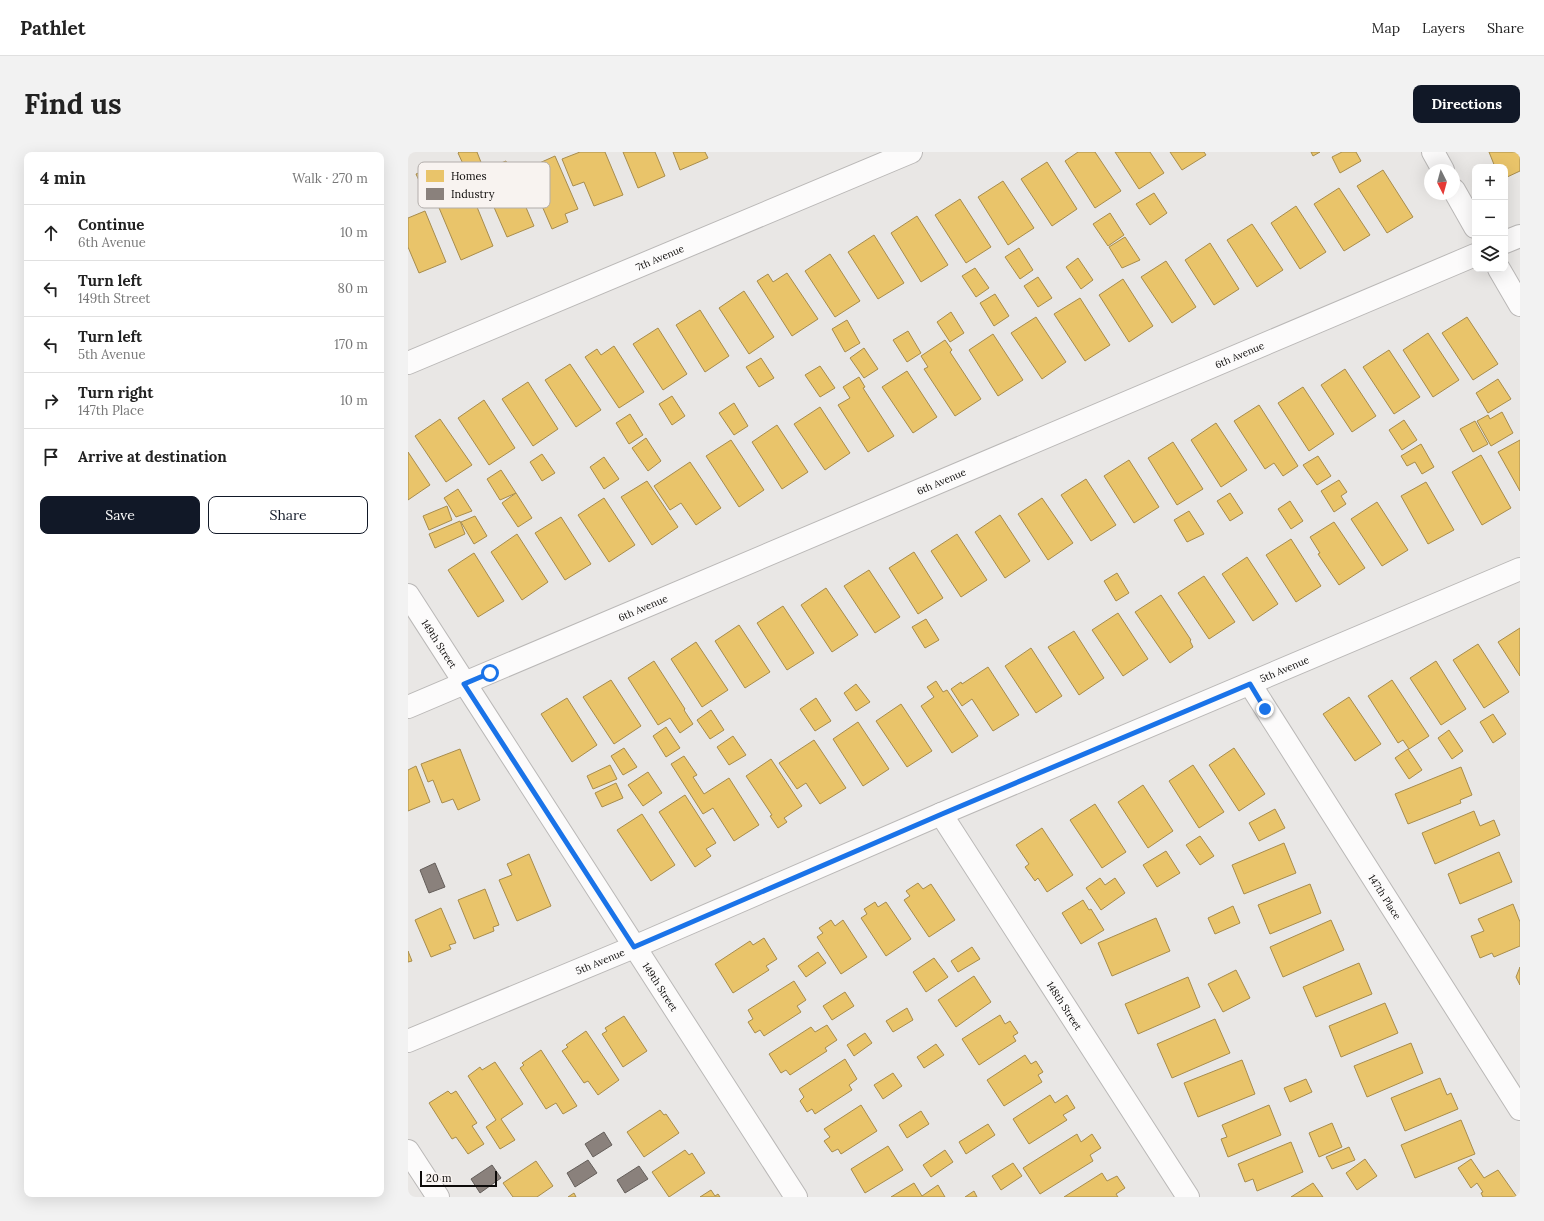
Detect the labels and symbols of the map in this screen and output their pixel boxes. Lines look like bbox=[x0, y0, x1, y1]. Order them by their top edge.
legend bbox=[418, 162, 550, 208]
north arrow bbox=[1424, 164, 1460, 200]
text: Homes bbox=[451, 169, 487, 183]
text: Industry bbox=[451, 187, 495, 201]
street label: 7th Avenue bbox=[634, 242, 687, 274]
street label: 6th Avenue bbox=[1213, 339, 1267, 371]
street label: 6th Avenue bbox=[915, 465, 968, 498]
street label: 6th Avenue bbox=[616, 592, 670, 624]
street label: 149th Street bbox=[418, 617, 460, 671]
street label: 5th Avenue bbox=[1258, 653, 1311, 685]
route start bbox=[481, 664, 499, 682]
route end bbox=[1256, 700, 1274, 718]
street label: 147th Place bbox=[1366, 872, 1404, 922]
street label: 5th Avenue bbox=[574, 945, 627, 978]
street label: 149th Street bbox=[639, 960, 681, 1014]
street label: 148th Street bbox=[1044, 979, 1085, 1033]
scale bar bbox=[420, 1169, 497, 1188]

